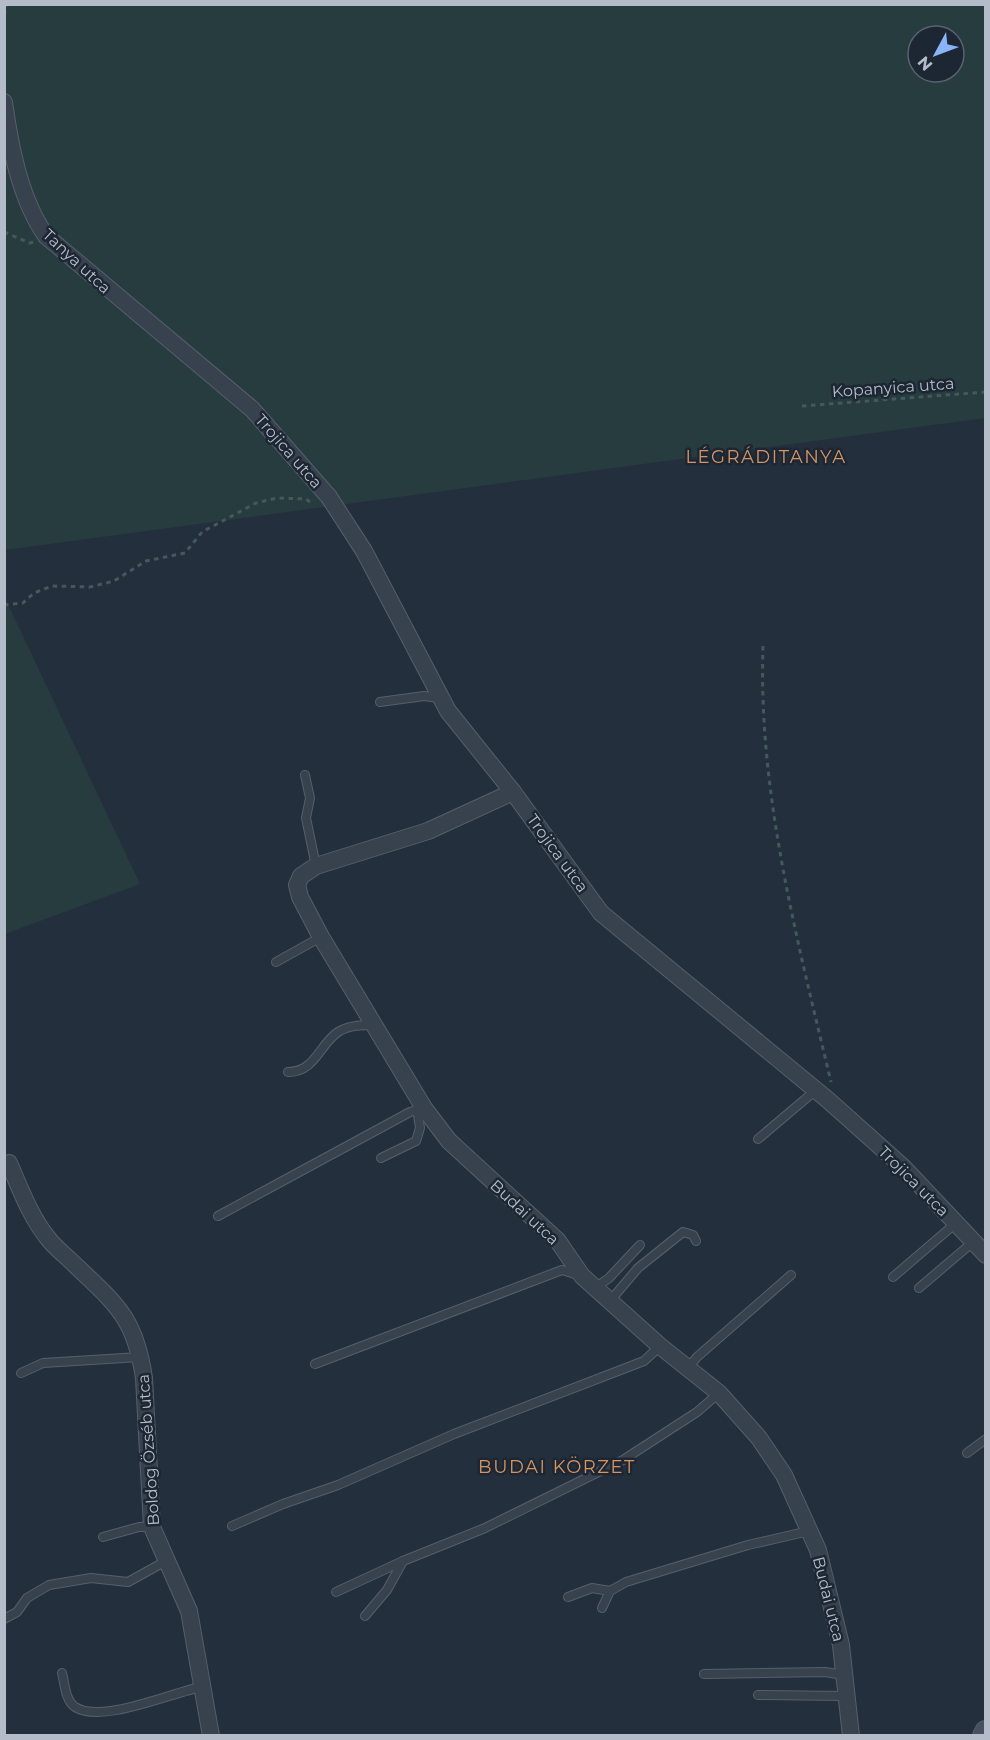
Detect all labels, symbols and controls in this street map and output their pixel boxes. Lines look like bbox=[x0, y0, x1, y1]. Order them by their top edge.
north arrow bbox=[906, 24, 966, 84]
text: N bbox=[914, 52, 936, 75]
street label: Tanya utca bbox=[39, 225, 115, 298]
street label: Kopanyica utca bbox=[831, 374, 955, 401]
street label: Trojica utca bbox=[251, 410, 326, 492]
district label: LÉGRÁDITANYA bbox=[685, 446, 847, 468]
street label: Trojica utca bbox=[523, 811, 592, 896]
street label: Trojica utca bbox=[874, 1142, 953, 1221]
street label: Budai utca bbox=[486, 1176, 563, 1249]
street label: Boldog Özséb utca bbox=[133, 1374, 163, 1526]
district label: BUDAI KÖRZET bbox=[478, 1456, 636, 1478]
street label: Budai utca bbox=[809, 1555, 848, 1644]

